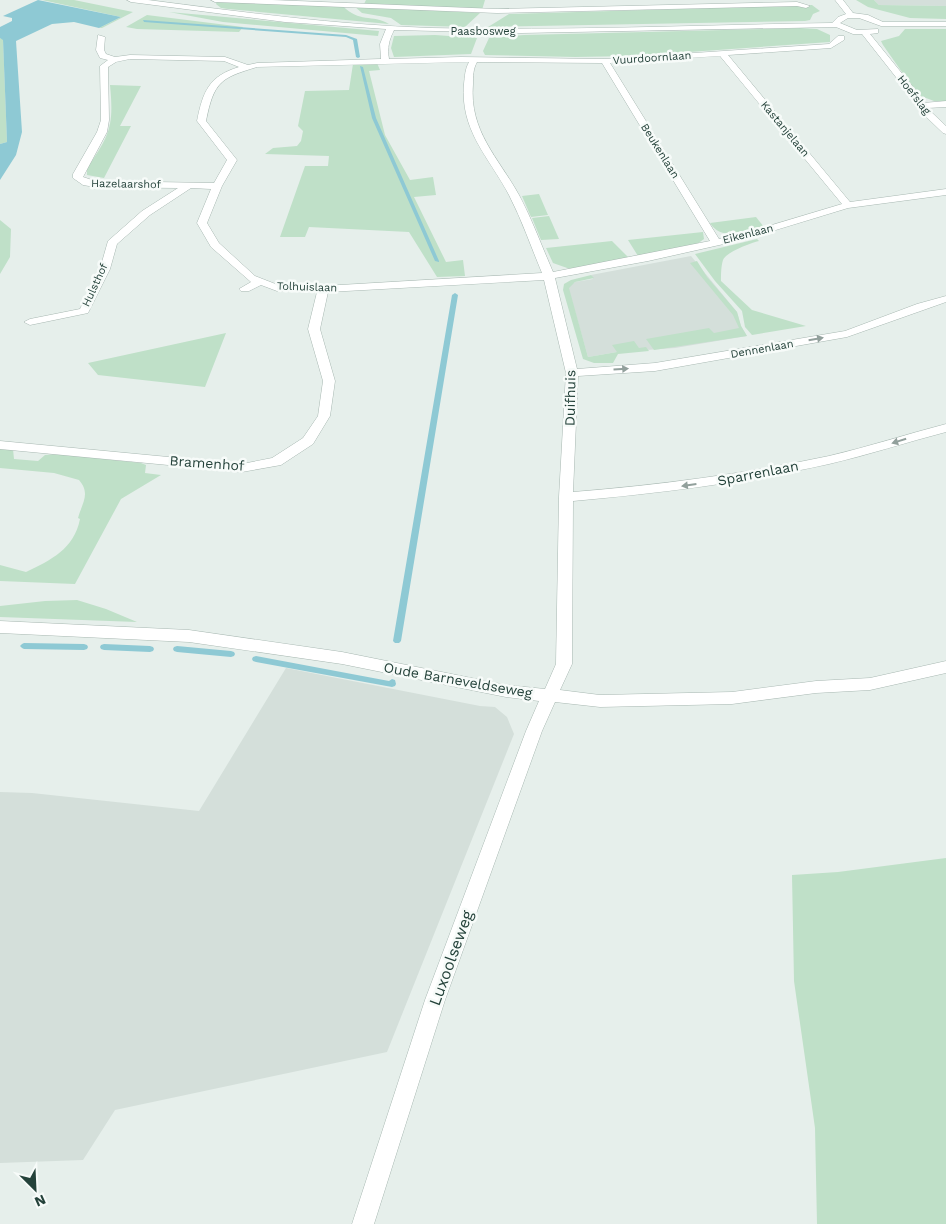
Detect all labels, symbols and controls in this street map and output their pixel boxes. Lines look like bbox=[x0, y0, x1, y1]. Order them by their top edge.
street label: Paasbosweg bbox=[450, 25, 516, 38]
street label: Vuurdoornlaan bbox=[612, 49, 692, 67]
street label: Hoefslag bbox=[895, 73, 934, 117]
street label: Kastanjelaan bbox=[758, 99, 812, 159]
street label: Beukenlaan bbox=[638, 121, 682, 181]
street label: Hazelaarshof bbox=[91, 177, 162, 191]
street label: Eikenlaan bbox=[721, 221, 775, 247]
street label: Hulsthof bbox=[79, 261, 111, 309]
street label: Tolhuislaan bbox=[277, 279, 337, 295]
one-way arrow bbox=[808, 335, 824, 343]
street label: Dennenlaan bbox=[730, 337, 794, 361]
one-way arrow bbox=[613, 365, 629, 373]
street label: Duifhuis bbox=[562, 370, 578, 426]
one-way arrow bbox=[892, 438, 907, 446]
street label: Bramenhof bbox=[169, 452, 246, 474]
street label: Sparrenlaan bbox=[716, 457, 800, 489]
one-way arrow bbox=[681, 481, 697, 489]
street label: Oude Barneveldseweg bbox=[382, 659, 534, 701]
street label: Luxoolseweg bbox=[425, 907, 477, 1008]
north arrow bbox=[10, 1164, 60, 1214]
text: N bbox=[32, 1191, 48, 1210]

